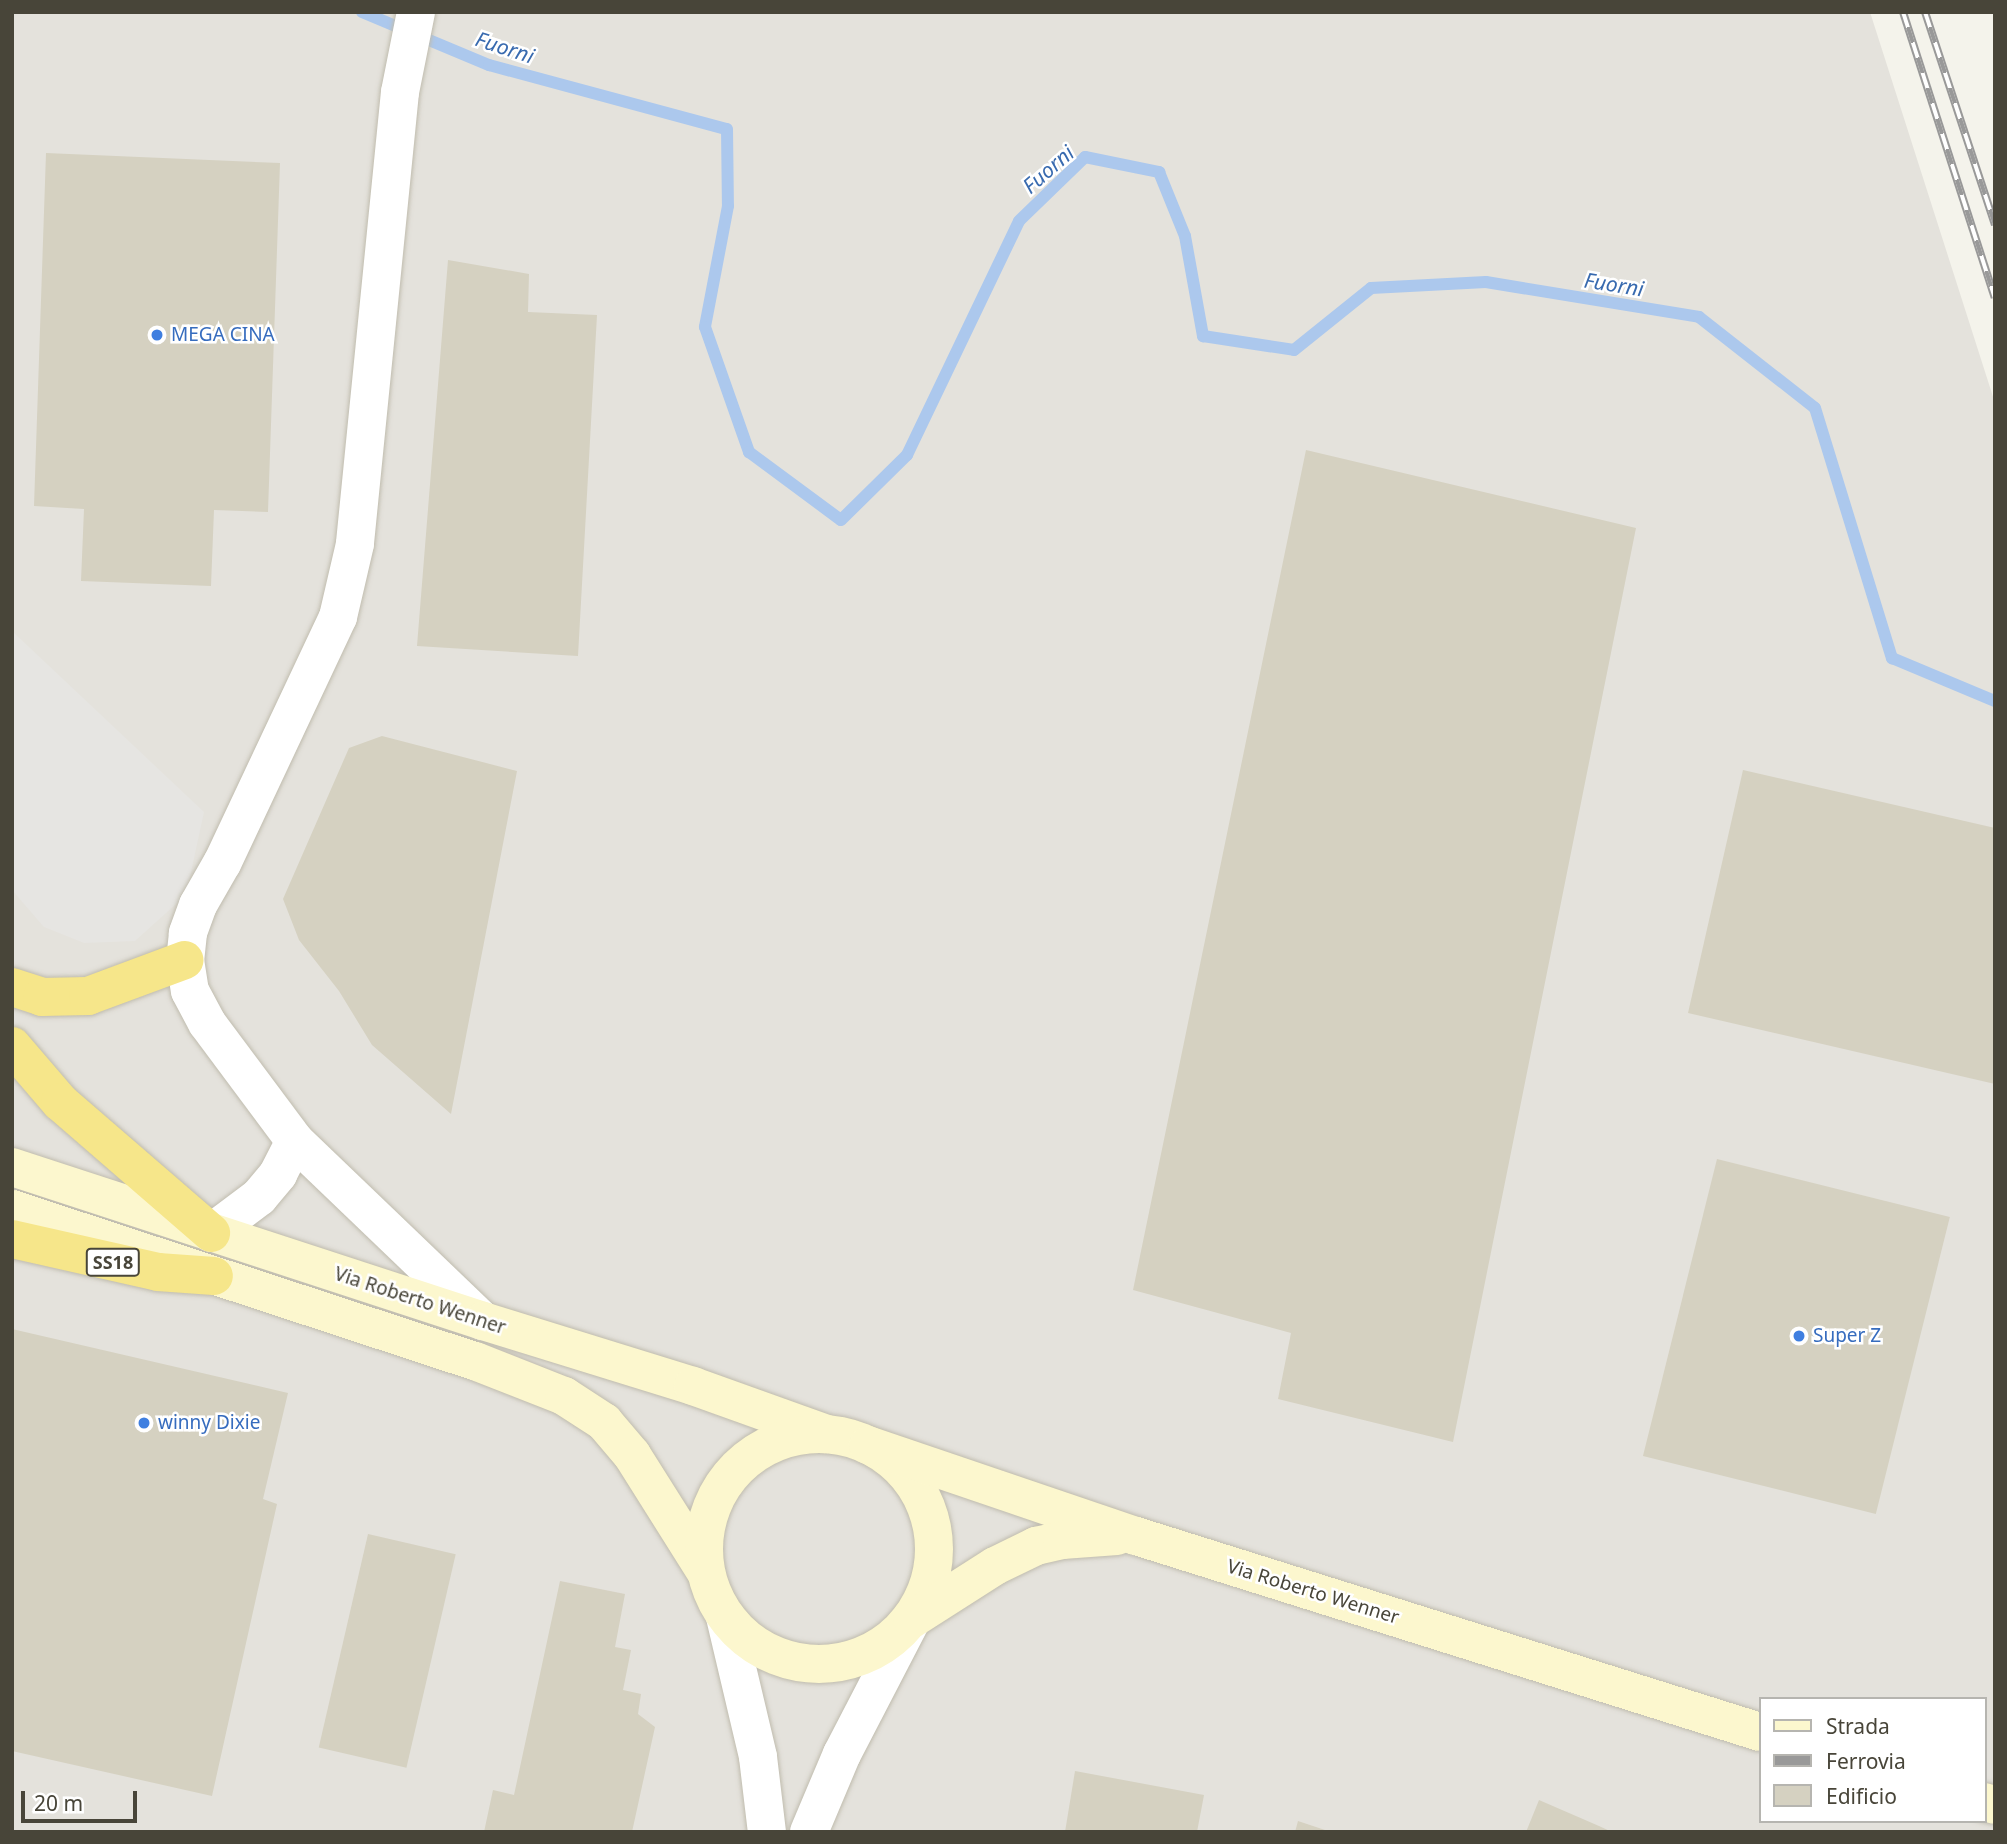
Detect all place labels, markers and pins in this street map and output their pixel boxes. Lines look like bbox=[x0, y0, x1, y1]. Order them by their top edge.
place label: MEGA CINA bbox=[171, 324, 275, 346]
marker: MEGA CINA bbox=[149, 327, 165, 343]
place label: Super Z bbox=[1813, 1325, 1881, 1347]
marker: Super Z bbox=[1791, 1328, 1807, 1344]
place label: winny Dixie bbox=[158, 1412, 260, 1434]
marker: winny Dixie bbox=[136, 1415, 152, 1431]

